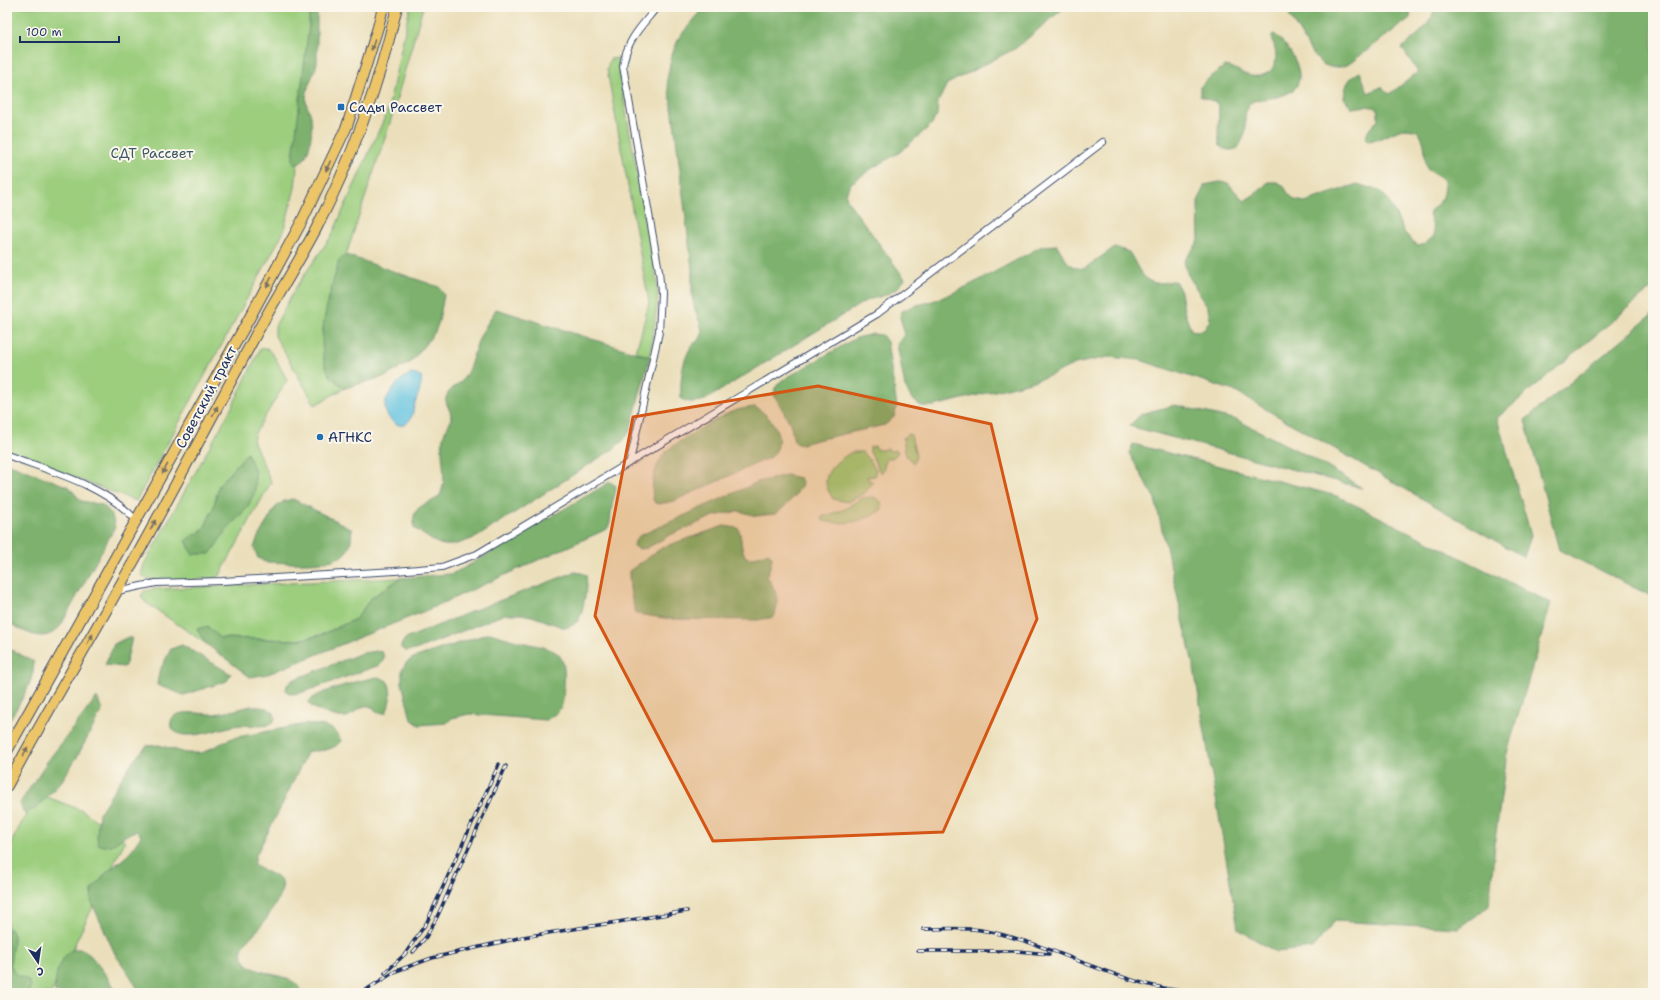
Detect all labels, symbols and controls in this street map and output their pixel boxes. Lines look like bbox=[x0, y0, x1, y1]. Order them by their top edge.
scale bar bbox=[20, 18, 119, 44]
text: 100 m bbox=[26, 24, 62, 40]
one-way arrow bbox=[369, 39, 375, 51]
place label: Сады Рассвет bbox=[349, 98, 443, 116]
marker: Сады Рассвет bbox=[336, 102, 346, 112]
park label: СДТ Рассвет bbox=[111, 144, 194, 162]
one-way arrow bbox=[325, 161, 331, 172]
one-way arrow bbox=[266, 276, 272, 288]
street label: Советский тракт bbox=[171, 342, 241, 451]
one-way arrow bbox=[211, 405, 218, 417]
place label: АГНКС bbox=[328, 428, 372, 446]
marker: АГНКС bbox=[315, 432, 325, 442]
one-way arrow bbox=[161, 463, 168, 475]
one-way arrow bbox=[150, 520, 157, 531]
one-way arrow bbox=[86, 633, 93, 645]
one-way arrow bbox=[22, 746, 29, 758]
north arrow bbox=[18, 942, 58, 982]
text: С bbox=[35, 963, 45, 979]

